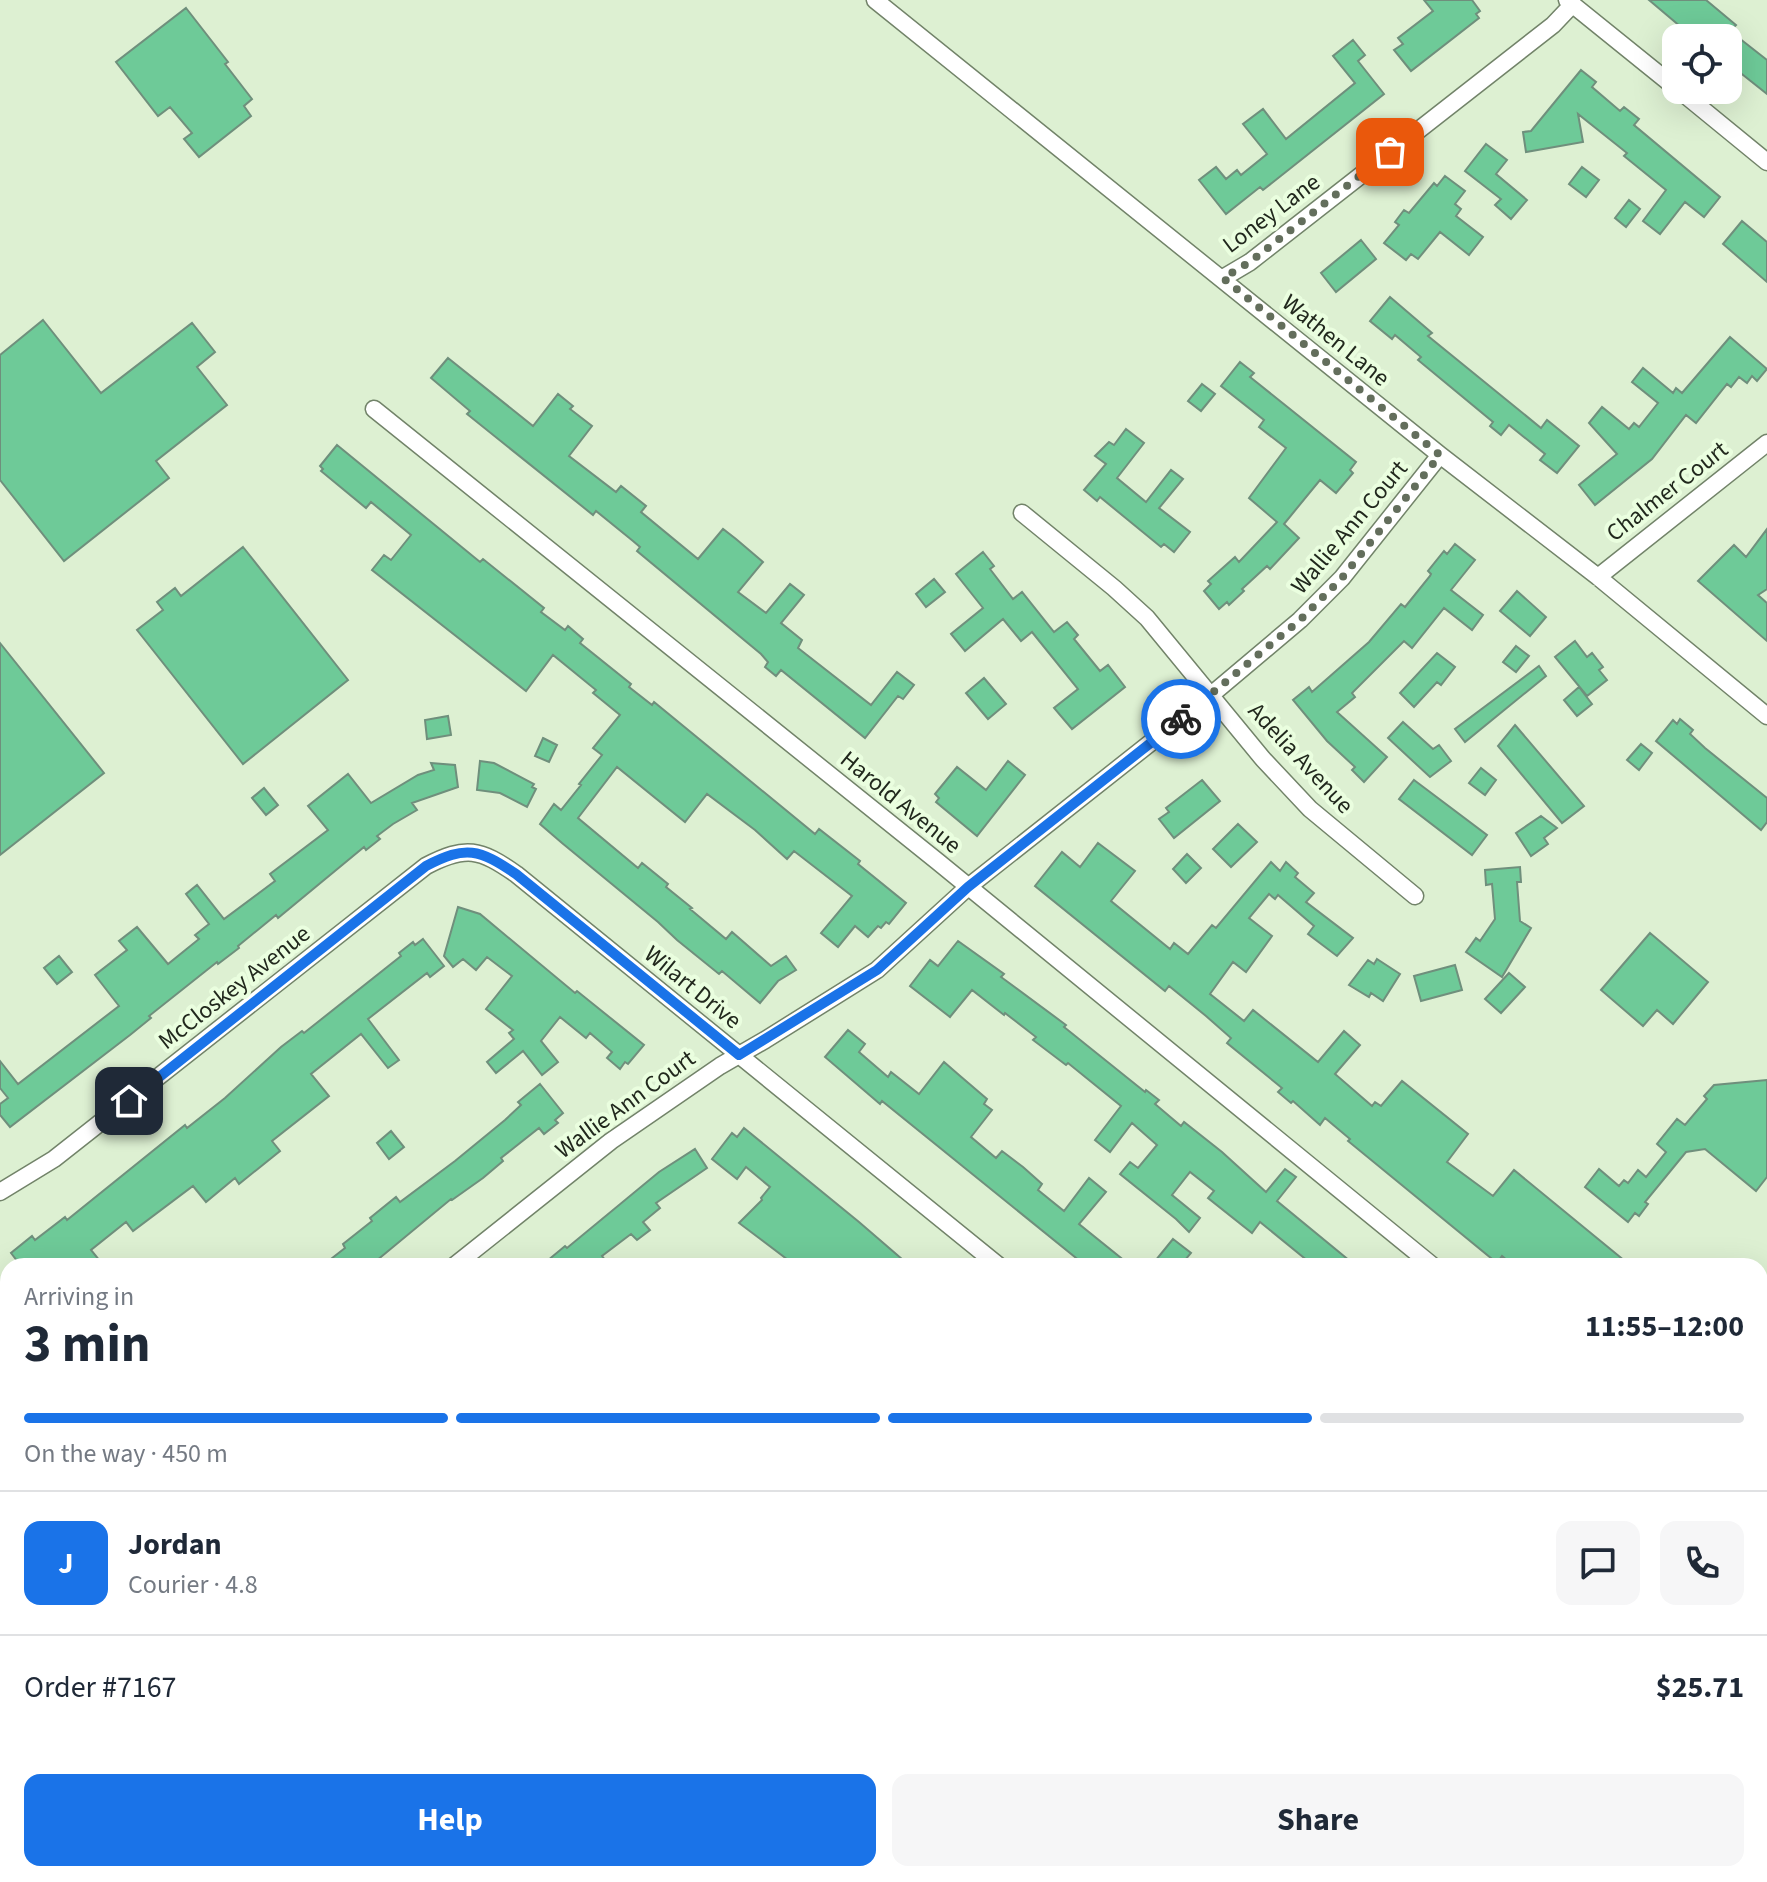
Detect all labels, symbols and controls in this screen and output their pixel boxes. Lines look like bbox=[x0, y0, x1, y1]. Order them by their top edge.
map controls bbox=[1662, 24, 1742, 104]
button: locate bbox=[1662, 24, 1742, 104]
pin bbox=[1356, 118, 1424, 186]
icon: bag bbox=[1368, 130, 1412, 174]
street label: Loney Lane bbox=[1215, 165, 1327, 262]
street label: Wathen Lane bbox=[1274, 286, 1397, 395]
street label: Chalmer Court bbox=[1599, 433, 1736, 550]
street label: Wallie Ann Court bbox=[1283, 453, 1416, 602]
courier bbox=[1141, 679, 1221, 759]
street label: Adelia Avenue bbox=[1240, 695, 1362, 822]
icon: bike bbox=[1159, 697, 1203, 741]
street label: Harold Avenue bbox=[833, 743, 969, 862]
street label: McCloskey Avenue bbox=[151, 917, 318, 1058]
street label: Wilart Drive bbox=[637, 937, 749, 1038]
street label: Wallie Ann Court bbox=[548, 1042, 703, 1167]
pin bbox=[95, 1067, 163, 1135]
icon: home bbox=[107, 1079, 151, 1123]
text: Arriving in bbox=[24, 1278, 134, 1315]
text: 11:55–12:00 bbox=[1585, 1305, 1744, 1348]
text: 3 min bbox=[24, 1308, 151, 1382]
text: On the way · 450 m bbox=[24, 1435, 228, 1472]
button: chat bbox=[1556, 1521, 1640, 1605]
button: phone bbox=[1660, 1521, 1744, 1605]
text: Jordan bbox=[128, 1523, 222, 1566]
text: J bbox=[58, 1542, 74, 1585]
text: Courier · 4.8 bbox=[128, 1566, 258, 1603]
text: Order #7167 bbox=[24, 1666, 177, 1709]
text: $25.71 bbox=[1656, 1666, 1744, 1709]
button: Help bbox=[24, 1774, 876, 1866]
button: Share bbox=[892, 1774, 1744, 1866]

